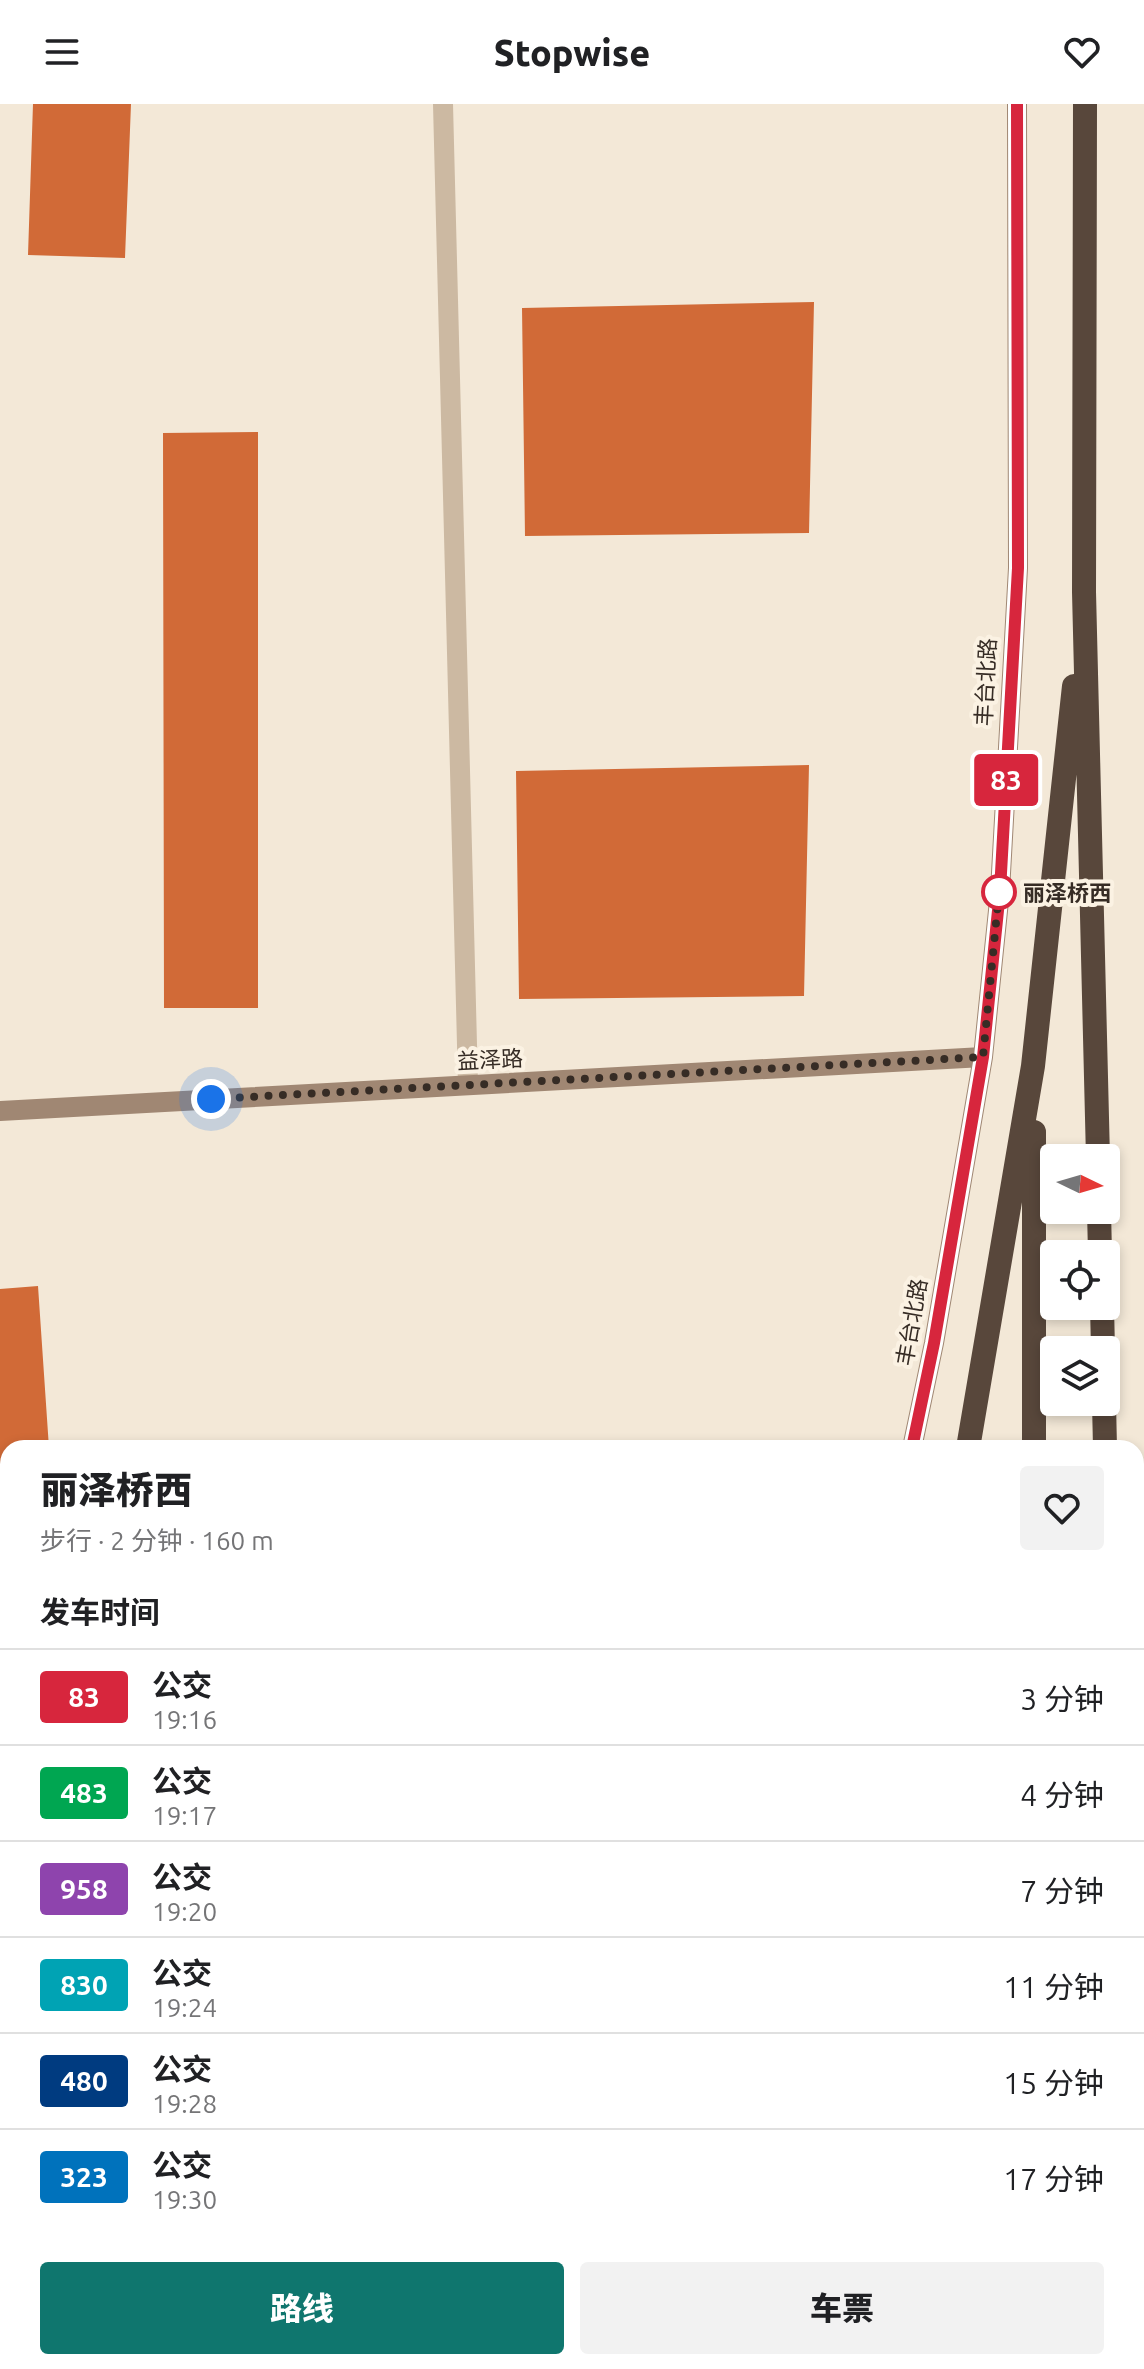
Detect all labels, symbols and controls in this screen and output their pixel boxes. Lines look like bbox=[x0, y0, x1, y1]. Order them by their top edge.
icon: menu bbox=[40, 30, 84, 74]
icon: heart bbox=[1060, 30, 1104, 74]
text: Stopwise bbox=[494, 32, 650, 73]
street label: 丰台北路 bbox=[970, 637, 1000, 727]
line badge: 83 bbox=[970, 754, 1042, 806]
text: 83 bbox=[990, 764, 1022, 795]
marker: 丽泽桥西 bbox=[982, 875, 1016, 909]
place label: 丽泽桥西 bbox=[1023, 880, 1111, 905]
street label: 益泽路 bbox=[456, 1045, 524, 1073]
your location bbox=[191, 1079, 231, 1119]
north arrow bbox=[1040, 1144, 1120, 1224]
map controls bbox=[1040, 1144, 1120, 1416]
button: locate bbox=[1040, 1240, 1120, 1320]
street label: 丰台北路 bbox=[891, 1276, 931, 1368]
button: layers bbox=[1040, 1336, 1120, 1416]
button: heart bbox=[1020, 1466, 1104, 1550]
text: 丽泽桥西 bbox=[40, 1469, 192, 1511]
text: 步行 · 2 分钟 · 160 m bbox=[40, 1526, 274, 1555]
text: 发车时间 bbox=[40, 1595, 160, 1629]
text: 公交 bbox=[152, 1668, 212, 1702]
text: 83 bbox=[68, 1681, 100, 1712]
text: 3 分钟 bbox=[1020, 1682, 1104, 1716]
text: 19:16 bbox=[152, 1705, 217, 1734]
text: 公交 bbox=[152, 1764, 212, 1798]
text: 483 bbox=[60, 1777, 108, 1808]
text: 4 分钟 bbox=[1020, 1778, 1104, 1812]
text: 19:17 bbox=[152, 1801, 217, 1830]
text: 公交 bbox=[152, 1860, 212, 1894]
text: 958 bbox=[60, 1873, 108, 1904]
text: 7 分钟 bbox=[1020, 1874, 1104, 1908]
text: 19:20 bbox=[152, 1897, 217, 1926]
text: 公交 bbox=[152, 1956, 212, 1990]
text: 830 bbox=[60, 1969, 108, 2000]
text: 11 分钟 bbox=[1003, 1970, 1104, 2004]
text: 19:24 bbox=[152, 1993, 217, 2022]
text: 公交 bbox=[152, 2052, 212, 2086]
text: 480 bbox=[60, 2065, 108, 2096]
text: 15 分钟 bbox=[1003, 2066, 1104, 2100]
text: 19:28 bbox=[152, 2089, 217, 2118]
text: 公交 bbox=[152, 2148, 212, 2182]
text: 323 bbox=[60, 2161, 108, 2192]
text: 17 分钟 bbox=[1003, 2162, 1104, 2196]
text: 19:30 bbox=[152, 2185, 217, 2214]
button: 路线 bbox=[40, 2262, 564, 2354]
button: 车票 bbox=[580, 2262, 1104, 2354]

